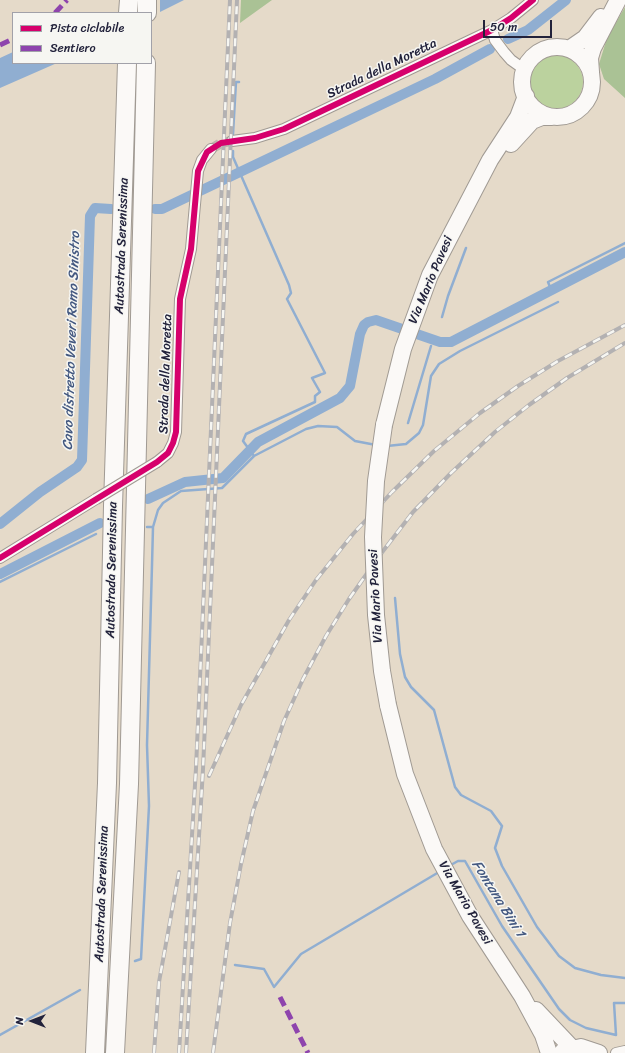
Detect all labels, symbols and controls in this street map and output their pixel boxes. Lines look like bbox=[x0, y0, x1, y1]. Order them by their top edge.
legend bbox=[12, 12, 152, 64]
scale bar bbox=[485, 12, 554, 38]
text: 50 m bbox=[490, 16, 517, 38]
text: Pista ciclabile bbox=[50, 17, 124, 39]
street label: Strada della Moretta bbox=[325, 36, 439, 102]
text: Sentiero bbox=[50, 37, 96, 59]
street label: Autostrada Serenissima bbox=[112, 178, 132, 314]
water label: Cavo distretto Veveri Ramo Sinistro bbox=[60, 231, 84, 451]
street label: Via Mario Pavesi bbox=[405, 234, 457, 326]
street label: Strada della Moretta bbox=[156, 314, 176, 434]
street label: Autostrada Serenissima bbox=[103, 502, 121, 638]
street label: Via Mario Pavesi bbox=[366, 549, 386, 643]
street label: Autostrada Serenissima bbox=[92, 826, 112, 962]
water label: Fontana Bini 1 bbox=[468, 857, 528, 941]
street label: Via Mario Pavesi bbox=[435, 858, 495, 948]
north arrow bbox=[12, 1001, 52, 1041]
text: N bbox=[10, 1017, 29, 1025]

